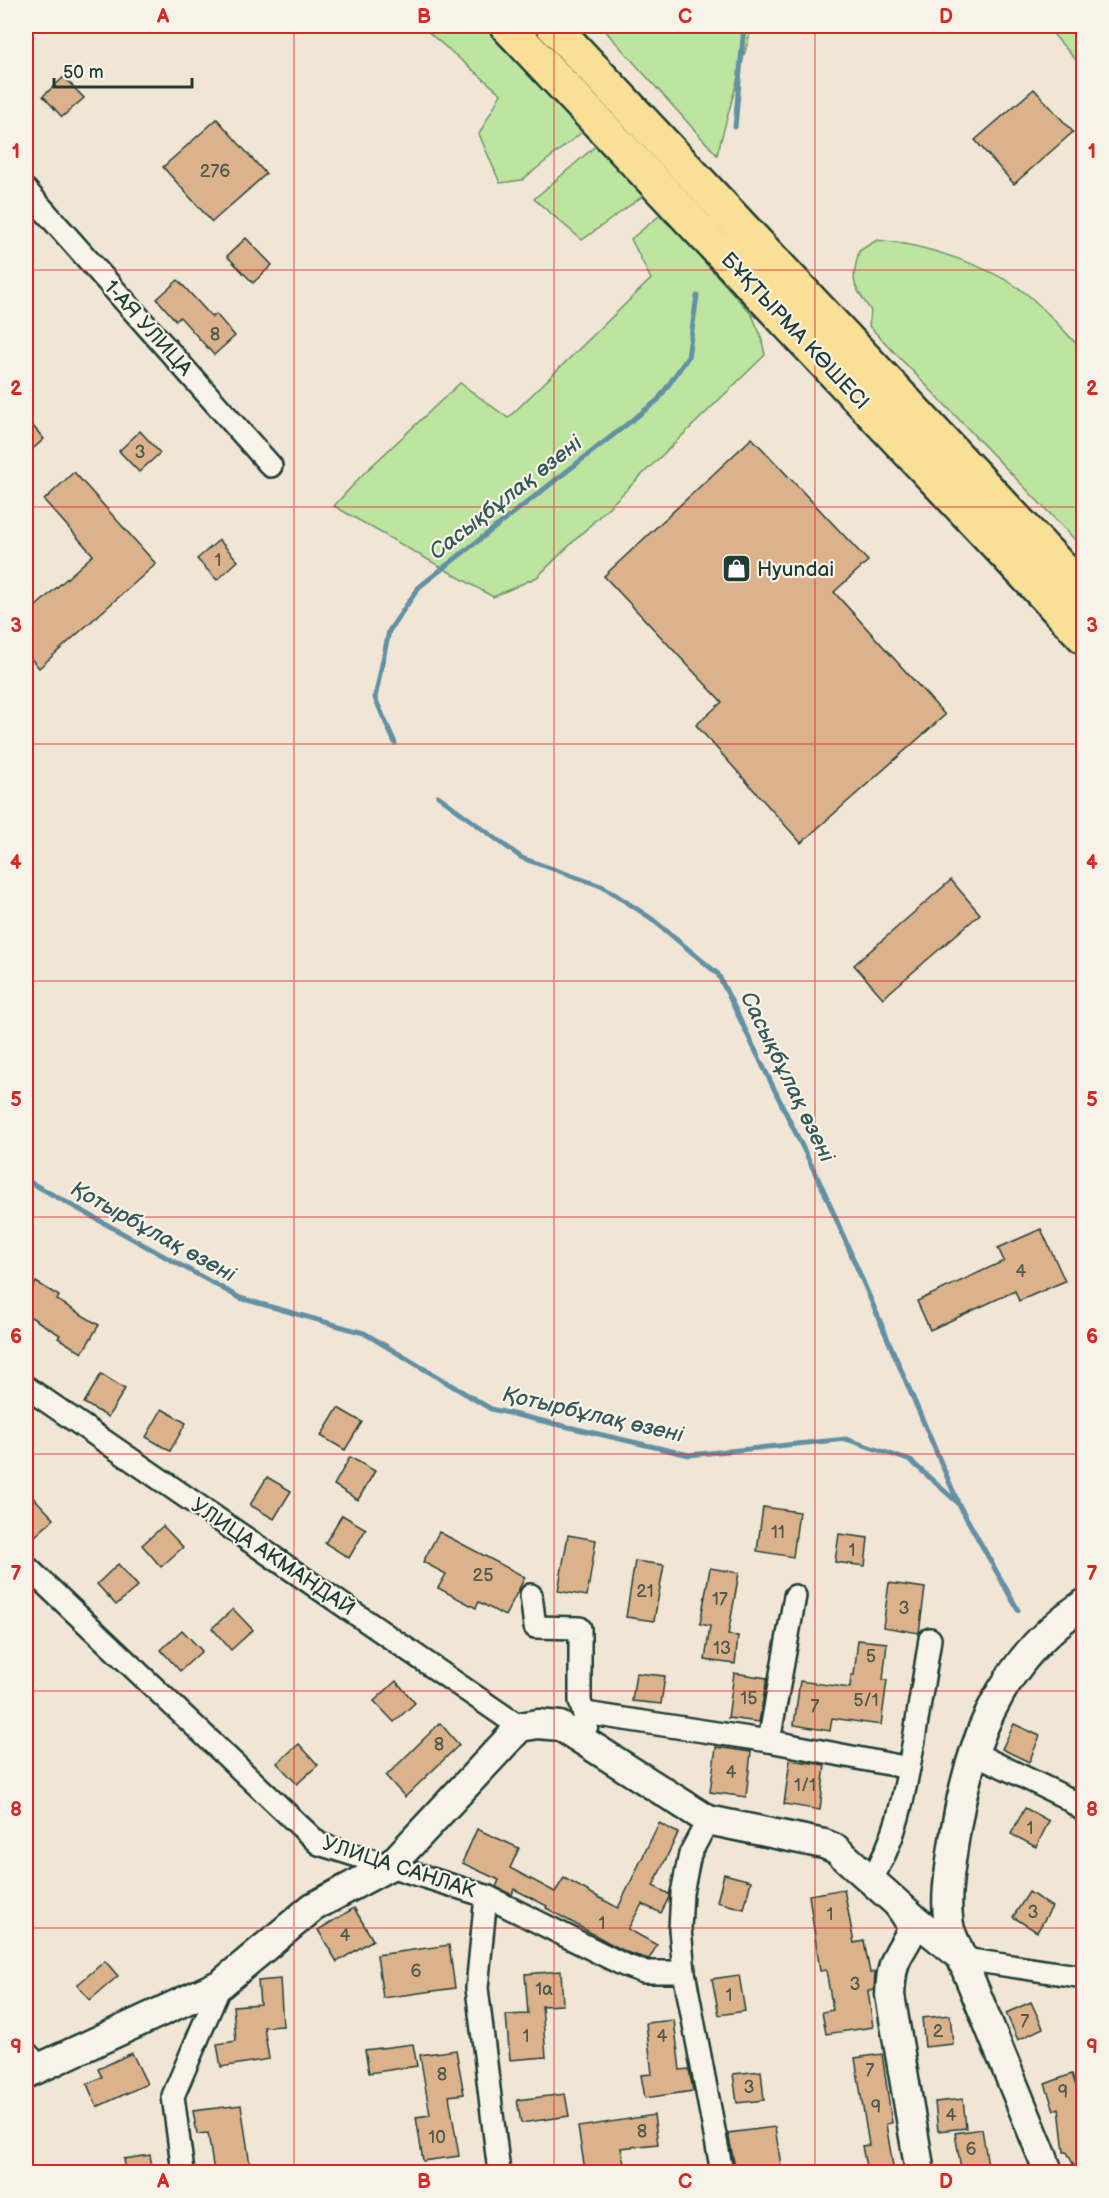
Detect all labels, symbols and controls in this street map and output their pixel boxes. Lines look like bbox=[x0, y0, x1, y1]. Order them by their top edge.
text: A bbox=[156, 5, 170, 29]
text: B bbox=[417, 5, 431, 29]
text: C bbox=[678, 5, 692, 29]
text: D bbox=[939, 5, 953, 29]
scale bar bbox=[54, 51, 192, 89]
text: 50 m bbox=[63, 62, 104, 83]
text: 1 bbox=[12, 140, 20, 164]
text: 1 bbox=[1088, 140, 1096, 164]
house number: 276 bbox=[200, 161, 230, 182]
street label: БҰҚТЫРМА КӨШЕСІ bbox=[716, 247, 874, 415]
street label: 1-АЯ УЛИЦА bbox=[98, 275, 198, 381]
house number: 8 bbox=[210, 324, 220, 345]
text: 2 bbox=[10, 377, 22, 401]
text: 2 bbox=[1086, 377, 1098, 401]
water label: Сасықбұлақ өзені bbox=[424, 430, 588, 566]
house number: 3 bbox=[134, 442, 146, 463]
house number: 1 bbox=[215, 550, 221, 571]
shop icon: Hyundai bbox=[720, 553, 752, 585]
place label: Hyundai bbox=[757, 557, 834, 582]
text: 3 bbox=[10, 614, 22, 638]
text: 3 bbox=[1086, 614, 1098, 638]
text: 4 bbox=[10, 851, 22, 875]
text: 4 bbox=[1086, 851, 1098, 875]
water label: Сасықбұлақ өзені bbox=[734, 987, 840, 1167]
text: 5 bbox=[10, 1088, 22, 1112]
text: 5 bbox=[1086, 1088, 1098, 1112]
water label: Қотырбұлақ өзені bbox=[66, 1175, 241, 1289]
house number: 4 bbox=[1016, 1261, 1027, 1282]
text: 6 bbox=[10, 1325, 22, 1349]
text: 6 bbox=[1086, 1325, 1098, 1349]
water label: Қотырбұлақ өзені bbox=[500, 1381, 687, 1449]
street label: УЛИЦА АКМАНДАЙ bbox=[186, 1493, 360, 1621]
house number: 11 bbox=[771, 1522, 785, 1543]
house number: 1 bbox=[849, 1540, 855, 1561]
text: 7 bbox=[10, 1562, 22, 1586]
text: 7 bbox=[1086, 1562, 1098, 1586]
house number: 25 bbox=[473, 1565, 493, 1586]
house number: 21 bbox=[636, 1581, 654, 1602]
house number: 17 bbox=[712, 1589, 728, 1610]
house number: 3 bbox=[898, 1598, 910, 1619]
house number: 13 bbox=[713, 1638, 731, 1659]
house number: 5 bbox=[866, 1646, 876, 1667]
house number: 15 bbox=[740, 1688, 758, 1709]
house number: 5/1 bbox=[853, 1690, 879, 1711]
house number: 7 bbox=[811, 1696, 820, 1717]
house number: 8 bbox=[434, 1734, 444, 1755]
house number: 4 bbox=[726, 1762, 737, 1783]
house number: 1/1 bbox=[794, 1775, 816, 1796]
text: 8 bbox=[10, 1798, 22, 1822]
text: 8 bbox=[1086, 1798, 1098, 1822]
house number: 1 bbox=[1027, 1818, 1033, 1839]
street label: УЛИЦА САНЛАК bbox=[319, 1831, 479, 1904]
house number: 3 bbox=[1027, 1902, 1039, 1923]
house number: 1 bbox=[827, 1904, 833, 1925]
house number: 1 bbox=[599, 1913, 605, 1934]
house number: 4 bbox=[340, 1925, 351, 1946]
house number: 6 bbox=[411, 1961, 422, 1982]
house number: 3 bbox=[849, 1974, 861, 1995]
house number: 1а bbox=[535, 1979, 553, 2000]
house number: 1 bbox=[726, 1985, 732, 2006]
house number: 7 bbox=[1021, 2011, 1030, 2032]
house number: 2 bbox=[933, 2021, 944, 2042]
house number: 1 bbox=[523, 2026, 529, 2047]
house number: 4 bbox=[657, 2026, 668, 2047]
text: 9 bbox=[10, 2035, 22, 2059]
text: 9 bbox=[1086, 2035, 1098, 2059]
house number: 7 bbox=[866, 2060, 875, 2081]
house number: 8 bbox=[437, 2064, 447, 2085]
house number: 3 bbox=[743, 2077, 755, 2098]
house number: 9 bbox=[1058, 2082, 1068, 2103]
house number: 9 bbox=[871, 2097, 881, 2118]
house number: 4 bbox=[946, 2105, 957, 2126]
house number: 8 bbox=[637, 2121, 647, 2142]
house number: 10 bbox=[428, 2127, 446, 2148]
house number: 6 bbox=[966, 2139, 977, 2160]
text: A bbox=[156, 2170, 170, 2194]
text: B bbox=[417, 2170, 431, 2194]
text: C bbox=[678, 2170, 692, 2194]
text: D bbox=[939, 2170, 953, 2194]

